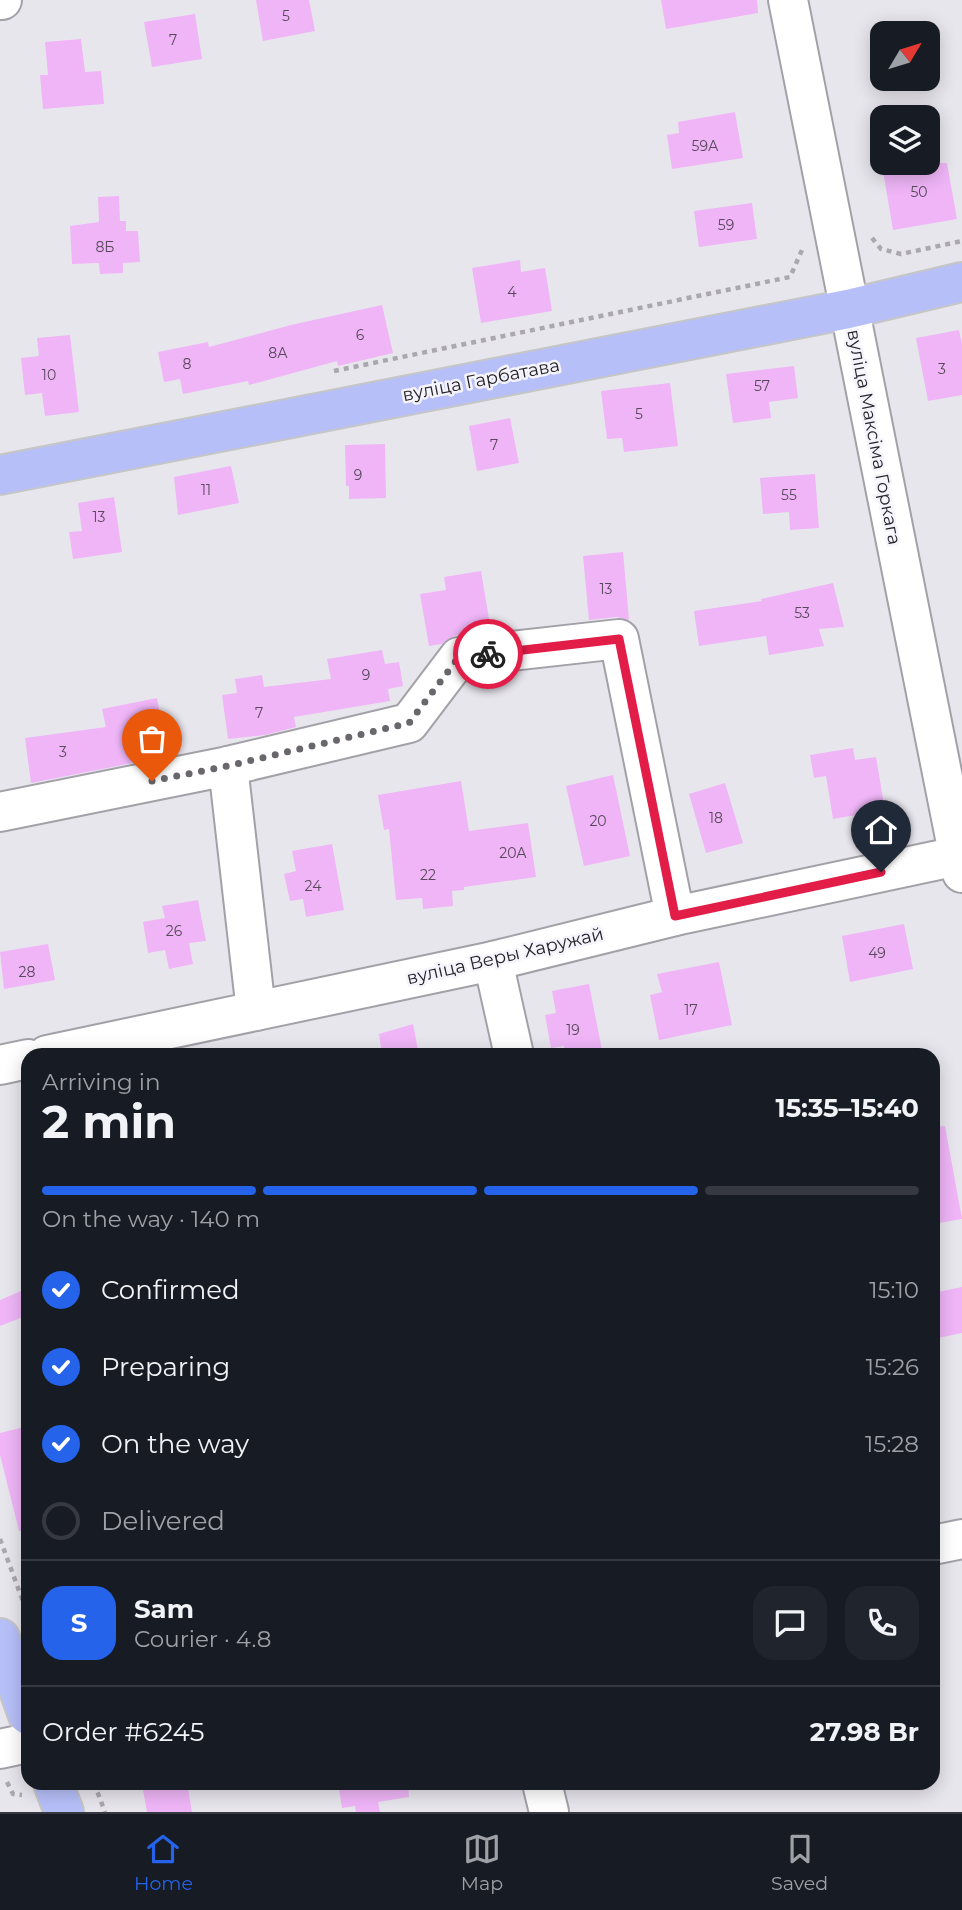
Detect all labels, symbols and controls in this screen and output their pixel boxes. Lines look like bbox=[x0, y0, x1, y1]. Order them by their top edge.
house number: 5 bbox=[282, 7, 290, 25]
north arrow bbox=[870, 21, 940, 91]
map controls bbox=[870, 21, 940, 175]
house number: 7 bbox=[169, 31, 177, 49]
button: layers bbox=[870, 105, 940, 175]
house number: 59А bbox=[692, 137, 719, 155]
house number: 50 bbox=[910, 183, 928, 201]
house number: 59 bbox=[718, 216, 734, 234]
house number: 8Б bbox=[95, 238, 115, 256]
house number: 4 bbox=[507, 283, 517, 301]
house number: 6 bbox=[356, 326, 365, 344]
street label: вуліца Максіма Горкага bbox=[842, 328, 906, 546]
house number: 8А bbox=[268, 344, 288, 362]
street label: вуліца Гарбатава bbox=[400, 354, 562, 406]
house number: 8 bbox=[183, 355, 192, 373]
house number: 3 bbox=[938, 360, 946, 378]
house number: 10 bbox=[42, 366, 56, 384]
house number: 57 bbox=[754, 377, 770, 395]
house number: 5 bbox=[635, 405, 643, 423]
house number: 7 bbox=[490, 436, 498, 454]
house number: 9 bbox=[354, 466, 362, 484]
house number: 11 bbox=[201, 481, 211, 499]
house number: 55 bbox=[781, 486, 797, 504]
house number: 13 bbox=[93, 508, 106, 526]
house number: 13 bbox=[600, 580, 613, 598]
house number: 53 bbox=[794, 604, 810, 622]
courier bbox=[453, 619, 523, 689]
icon: bike bbox=[469, 635, 507, 673]
house number: 9 bbox=[362, 666, 370, 684]
house number: 7 bbox=[255, 704, 263, 722]
pin bbox=[122, 709, 182, 781]
icon: bag bbox=[133, 720, 171, 758]
house number: 3 bbox=[59, 743, 67, 761]
pin bbox=[851, 800, 911, 872]
house number: 18 bbox=[709, 809, 723, 827]
icon: home bbox=[862, 811, 900, 849]
house number: 20 bbox=[589, 812, 607, 830]
house number: 20А bbox=[499, 844, 527, 862]
house number: 22 bbox=[420, 866, 436, 884]
house number: 24 bbox=[305, 877, 322, 895]
house number: 26 bbox=[166, 922, 183, 940]
street label: вуліца Веры Харужай bbox=[404, 923, 606, 989]
house number: 49 bbox=[868, 944, 886, 962]
house number: 28 bbox=[19, 963, 36, 981]
house number: 17 bbox=[684, 1001, 698, 1019]
house number: 19 bbox=[566, 1021, 580, 1039]
text: Arriving in bbox=[42, 1068, 161, 1096]
text: 15:35–15:40 bbox=[775, 1092, 919, 1124]
text: 2 min bbox=[42, 1093, 176, 1150]
text: On the way · 140 m bbox=[42, 1205, 260, 1233]
icon: check bbox=[42, 1271, 80, 1309]
text: Confirmed bbox=[101, 1274, 240, 1306]
text: 15:10 bbox=[869, 1276, 919, 1304]
icon: check bbox=[42, 1348, 80, 1386]
text: Preparing bbox=[101, 1351, 230, 1383]
text: 15:26 bbox=[866, 1353, 919, 1381]
icon: check bbox=[42, 1425, 80, 1463]
text: On the way bbox=[101, 1428, 249, 1460]
text: 15:28 bbox=[865, 1430, 919, 1458]
text: Delivered bbox=[101, 1505, 225, 1537]
button: chat bbox=[753, 1586, 827, 1660]
button: phone bbox=[845, 1586, 919, 1660]
text: Sam bbox=[134, 1593, 194, 1625]
text: S bbox=[71, 1607, 87, 1639]
text: Courier · 4.8 bbox=[134, 1625, 271, 1653]
text: Order #6245 bbox=[42, 1716, 204, 1748]
text: 27.98 Br bbox=[810, 1716, 919, 1748]
tab: Home bbox=[134, 1830, 193, 1895]
tab: Map bbox=[461, 1830, 503, 1895]
tab: Saved bbox=[771, 1830, 828, 1895]

